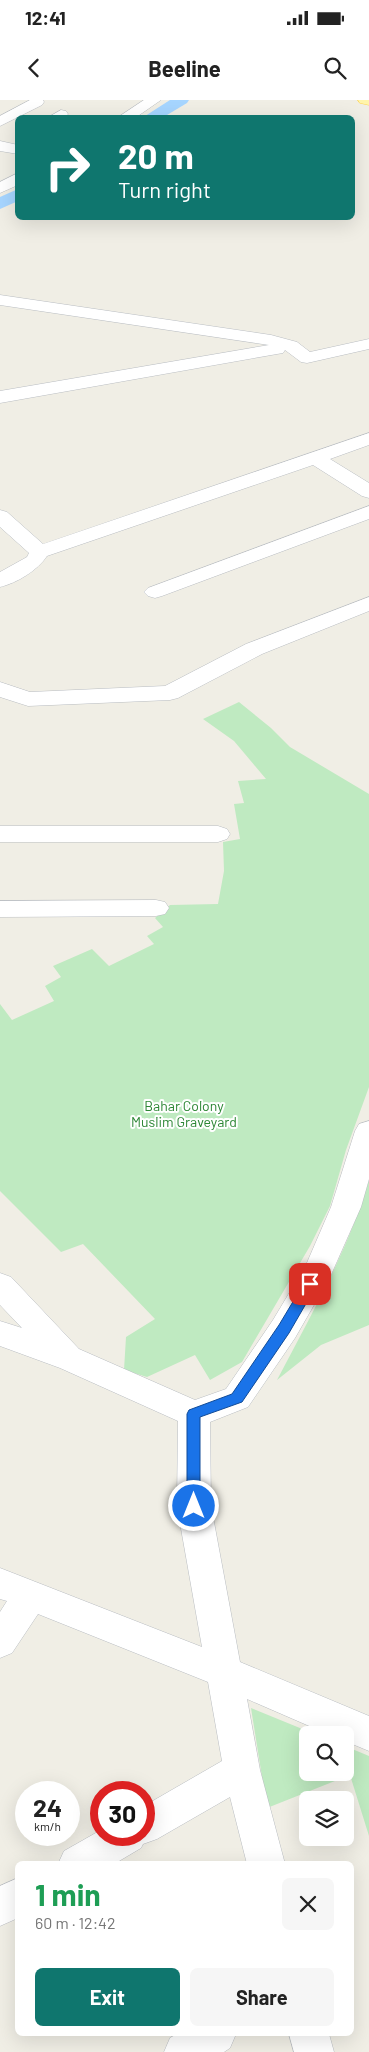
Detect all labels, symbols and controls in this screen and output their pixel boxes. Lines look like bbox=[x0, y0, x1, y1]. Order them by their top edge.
text: 12:41 bbox=[25, 6, 66, 29]
icon: back bbox=[20, 54, 48, 82]
icon: search bbox=[321, 54, 349, 82]
text: Beeline bbox=[148, 55, 221, 81]
text: 20 m bbox=[118, 134, 194, 176]
icon: right bbox=[35, 135, 100, 200]
text: Turn right bbox=[118, 176, 211, 202]
park label: Bahar Colony Muslim Graveyard bbox=[131, 1097, 237, 1130]
pin bbox=[289, 1263, 331, 1305]
icon: arrive bbox=[296, 1270, 324, 1298]
position arrow bbox=[167, 1479, 219, 1531]
map controls bbox=[299, 1726, 354, 1846]
button: search bbox=[299, 1726, 354, 1781]
speed limit sign: 30 bbox=[90, 1781, 155, 1846]
button: layers bbox=[299, 1791, 354, 1846]
text: 24 bbox=[33, 1792, 62, 1822]
text: km/h bbox=[34, 1819, 61, 1833]
text: 1 min bbox=[35, 1876, 101, 1912]
button: close bbox=[282, 1878, 334, 1930]
text: 60 m · 12:42 bbox=[35, 1913, 115, 1932]
button: Exit bbox=[35, 1968, 180, 2026]
button: Share bbox=[190, 1968, 334, 2026]

